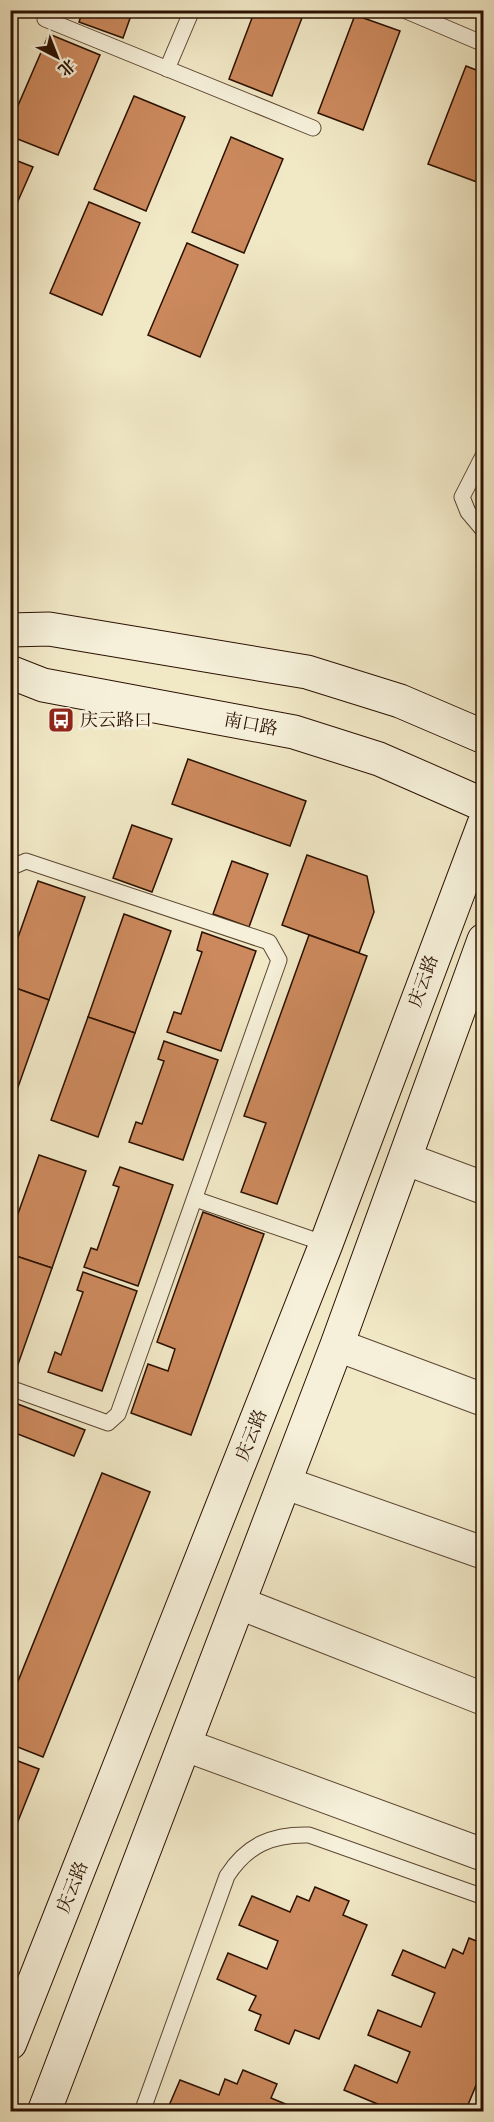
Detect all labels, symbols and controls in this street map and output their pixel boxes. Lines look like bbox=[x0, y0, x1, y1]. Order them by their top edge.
north arrow bbox=[27, 27, 87, 87]
text: 北 bbox=[54, 55, 80, 81]
bus stop icon: 庆云路口 bbox=[46, 705, 76, 735]
street label: 南口路 bbox=[222, 708, 280, 740]
place label: 庆云路口 bbox=[80, 709, 152, 731]
street label: 庆云路 bbox=[403, 952, 443, 1010]
street label: 庆云路 bbox=[231, 1406, 271, 1464]
street label: 庆云路 bbox=[52, 1858, 92, 1916]

